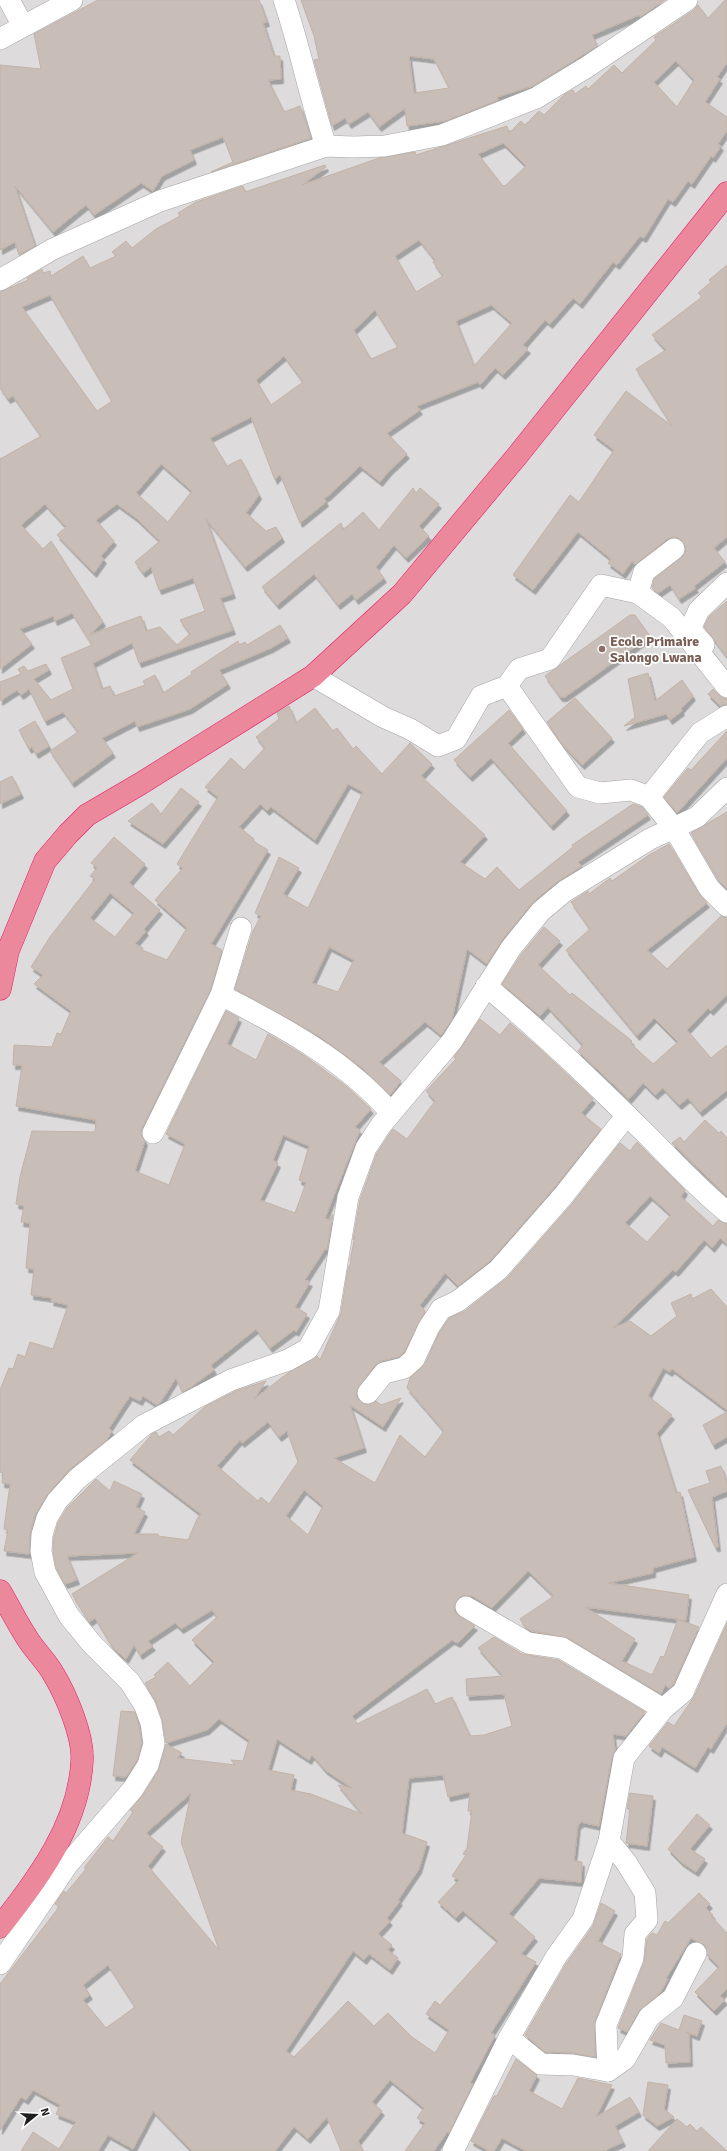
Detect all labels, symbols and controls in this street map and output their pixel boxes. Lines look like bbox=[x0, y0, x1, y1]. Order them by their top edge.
place label: Ecole Primaire Salongo Lwana bbox=[610, 633, 702, 666]
marker: Ecole Primaire Salongo Lwana bbox=[597, 644, 607, 654]
north arrow bbox=[16, 2095, 56, 2135]
text: N bbox=[38, 2106, 52, 2118]

